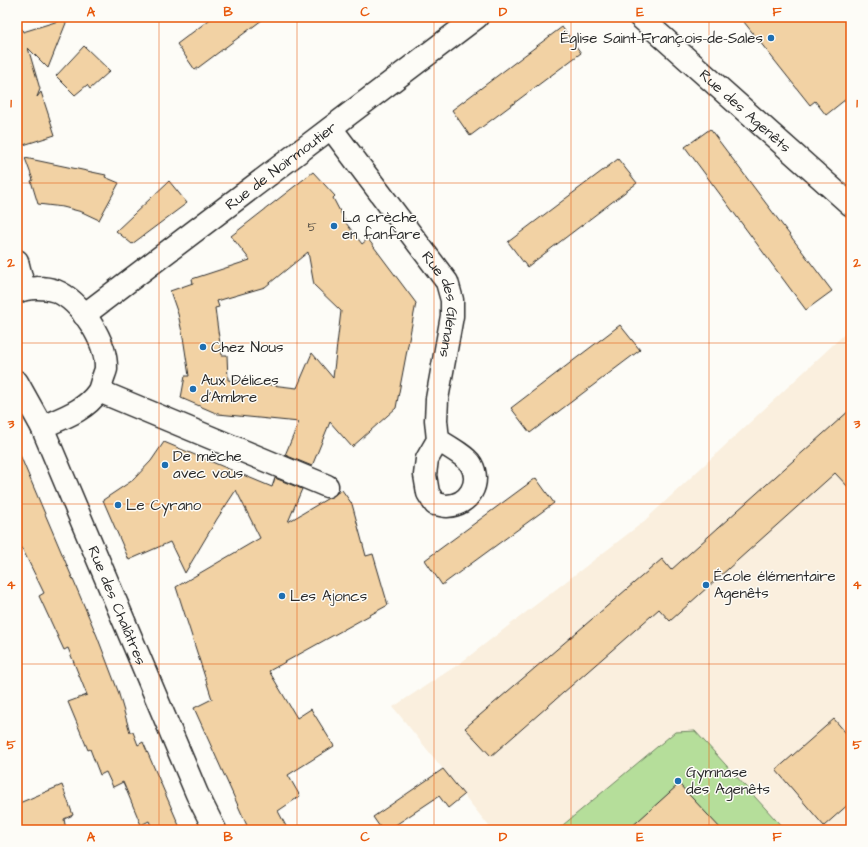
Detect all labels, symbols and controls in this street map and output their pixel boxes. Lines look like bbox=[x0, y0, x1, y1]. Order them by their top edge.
text: A bbox=[87, 3, 96, 21]
text: B bbox=[223, 3, 233, 21]
text: C bbox=[360, 3, 370, 21]
text: D bbox=[499, 3, 508, 21]
text: E bbox=[636, 3, 644, 21]
text: F bbox=[772, 3, 782, 21]
place label: Église Saint-François-de-Sales bbox=[560, 28, 763, 50]
marker: Église Saint-François-de-Sales bbox=[766, 33, 776, 43]
street label: Rue des Agenêts bbox=[695, 64, 796, 158]
text: 1 bbox=[10, 94, 12, 112]
text: 1 bbox=[856, 94, 858, 112]
street label: Rue de Noirmoutier bbox=[221, 117, 341, 215]
place label: La crèche en fanfare bbox=[342, 207, 421, 245]
house number: 5 bbox=[307, 218, 317, 236]
marker: La crèche en fanfare bbox=[329, 221, 339, 231]
street label: Rue des Glénans bbox=[417, 247, 463, 360]
text: 2 bbox=[6, 254, 15, 272]
text: 2 bbox=[852, 254, 861, 272]
place label: Chez Nous bbox=[211, 337, 284, 358]
marker: Chez Nous bbox=[198, 342, 208, 352]
place label: Aux Délices d'Ambre bbox=[201, 370, 279, 408]
marker: Aux Délices d'Ambre bbox=[188, 384, 198, 394]
text: 3 bbox=[7, 415, 15, 433]
text: 3 bbox=[853, 415, 861, 433]
place label: De mèche avec vous bbox=[173, 446, 244, 484]
marker: De mèche avec vous bbox=[160, 460, 170, 470]
place label: Le Cyrano bbox=[126, 495, 202, 517]
marker: Le Cyrano bbox=[113, 500, 123, 510]
street label: Rue des Chalâtres bbox=[83, 542, 152, 669]
place label: École élémentaire Agenêts bbox=[714, 566, 836, 605]
text: 4 bbox=[7, 576, 16, 594]
text: 4 bbox=[853, 576, 862, 594]
marker: École élémentaire Agenêts bbox=[701, 580, 711, 590]
place label: Les Ajoncs bbox=[290, 586, 368, 607]
marker: Les Ajoncs bbox=[277, 591, 287, 601]
text: 5 bbox=[6, 736, 16, 754]
text: 5 bbox=[852, 736, 862, 754]
place label: Gymnase des Agenêts bbox=[686, 762, 770, 801]
marker: Gymnase des Agenêts bbox=[673, 776, 683, 786]
text: A bbox=[87, 828, 96, 846]
text: B bbox=[223, 828, 233, 846]
text: C bbox=[360, 828, 370, 846]
text: D bbox=[499, 828, 508, 846]
text: E bbox=[636, 828, 644, 846]
text: F bbox=[772, 828, 782, 846]

